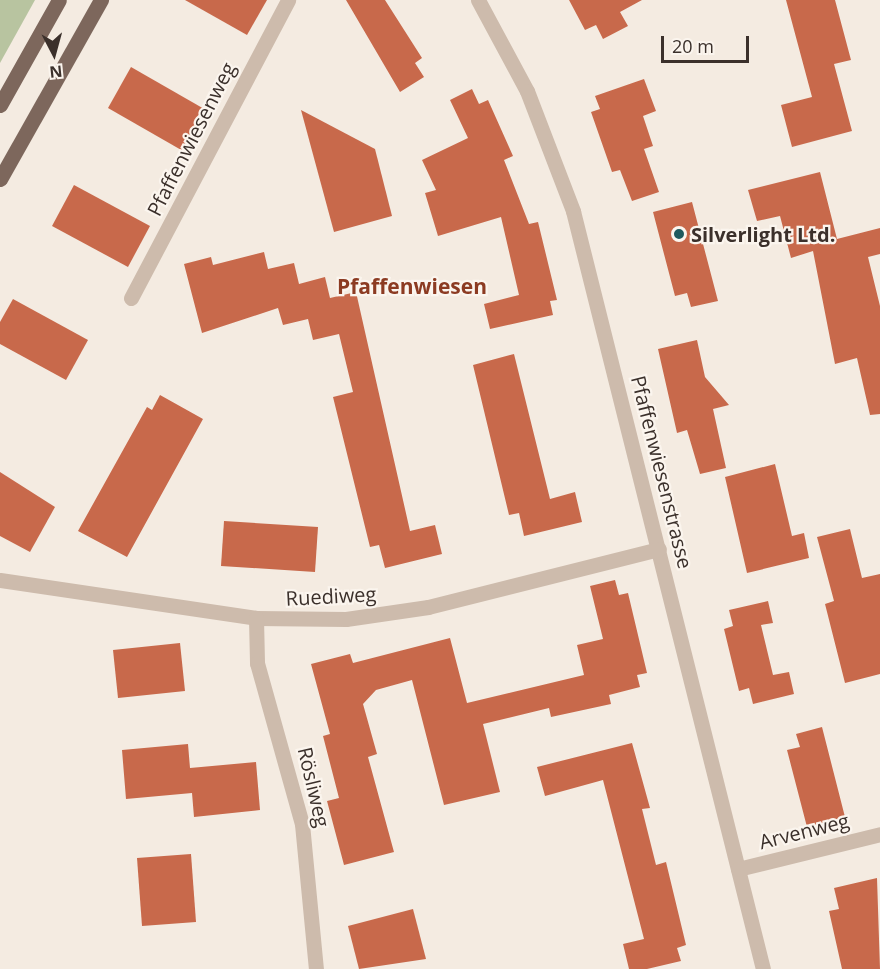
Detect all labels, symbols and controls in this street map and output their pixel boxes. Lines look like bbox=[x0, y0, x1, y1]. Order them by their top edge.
north arrow bbox=[24, 24, 84, 84]
scale bar bbox=[664, 24, 752, 62]
text: 20 m bbox=[672, 34, 714, 58]
street label: Pfaffenwiesenweg bbox=[142, 58, 240, 220]
text: N bbox=[48, 60, 64, 84]
place label: Silverlight Ltd. bbox=[691, 222, 835, 246]
marker: Silverlight Ltd. bbox=[672, 227, 686, 241]
district label: Pfaffenwiesen bbox=[337, 273, 487, 299]
street label: Pfaffenwiesenstrasse bbox=[626, 373, 698, 571]
street label: Ruediweg bbox=[285, 582, 377, 610]
street label: Rösliweg bbox=[293, 745, 335, 829]
street label: Arvenweg bbox=[757, 808, 851, 854]

